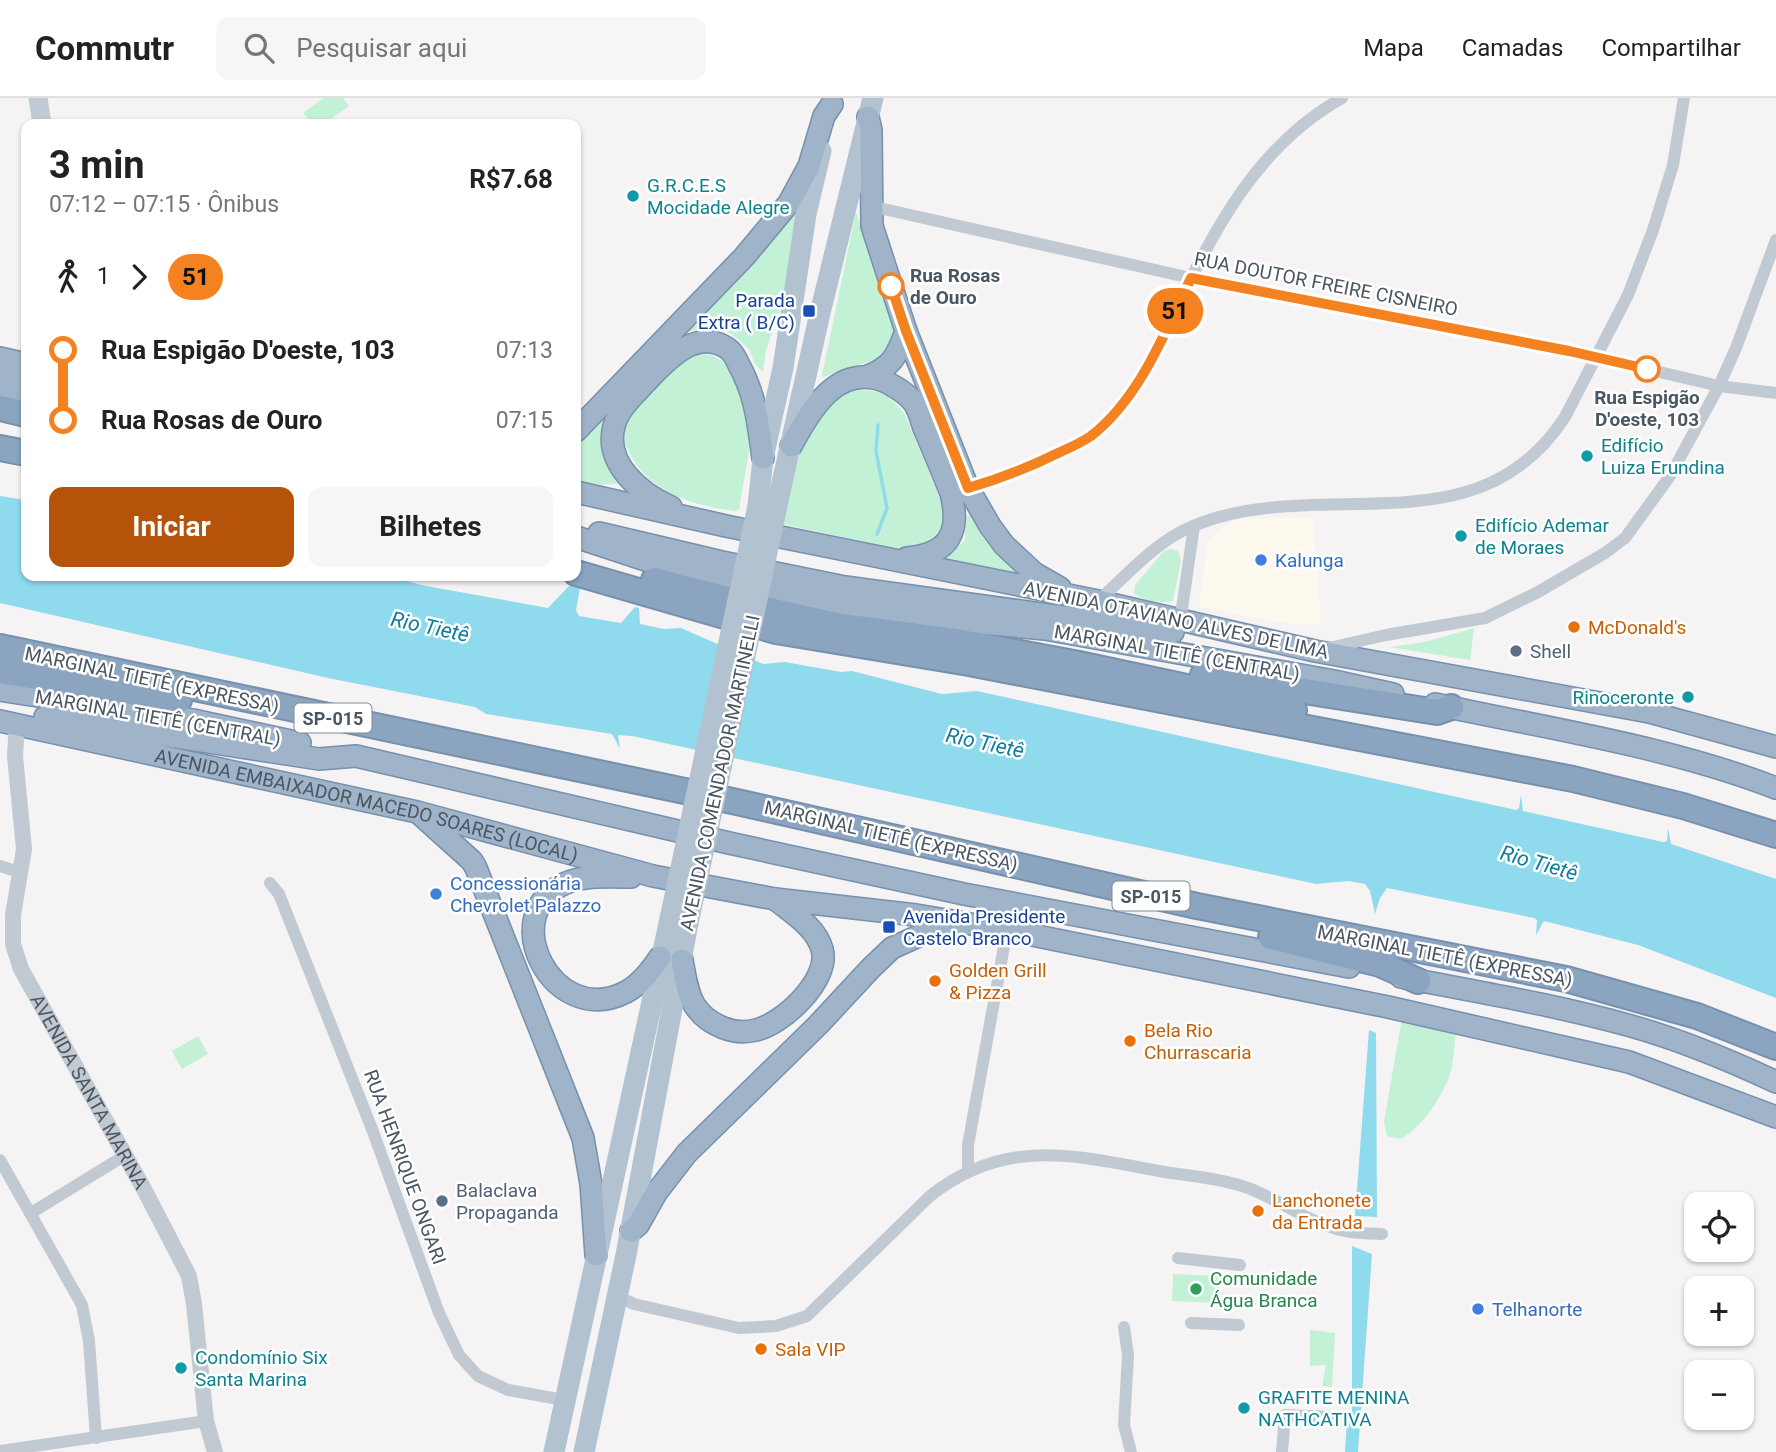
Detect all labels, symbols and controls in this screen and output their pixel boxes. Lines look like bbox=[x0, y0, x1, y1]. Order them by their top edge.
search box bbox=[216, 17, 706, 80]
text: Commutr bbox=[35, 29, 174, 68]
icon: search bbox=[240, 29, 278, 67]
text: Pesquisar aqui bbox=[296, 33, 467, 63]
text: Mapa bbox=[1363, 34, 1424, 62]
text: Camadas bbox=[1462, 34, 1563, 62]
text: Compartilhar bbox=[1601, 34, 1741, 62]
text: 3 min bbox=[49, 143, 145, 187]
text: R$7.68 bbox=[469, 164, 553, 194]
place label: G.R.C.E.S Mocidade Alegre bbox=[647, 174, 790, 219]
marker: G.R.C.E.S Mocidade Alegre bbox=[625, 188, 641, 204]
text: 07:12 – 07:15 · Ônibus bbox=[49, 191, 279, 218]
street label: RUA DOUTOR FREIRE CISNEIRO bbox=[1192, 247, 1460, 321]
icon: walk bbox=[49, 258, 87, 296]
icon: forward bbox=[120, 258, 158, 296]
text: 1 bbox=[97, 263, 110, 290]
text: 51 bbox=[182, 263, 209, 291]
place label: Rua Rosas de Ouro bbox=[910, 264, 1001, 309]
marker: Rua Rosas de Ouro bbox=[878, 273, 904, 299]
line badge: 51 bbox=[1144, 288, 1206, 334]
place label: Parada Extra ( B/C) bbox=[698, 289, 795, 334]
text: 51 bbox=[1161, 297, 1189, 325]
marker: Parada Extra ( B/C) bbox=[801, 303, 817, 319]
text: Rua Espigão D'oeste, 103 bbox=[101, 335, 395, 365]
text: 07:13 bbox=[496, 337, 553, 364]
marker: Rua Espigão D'oeste, 103 bbox=[1634, 356, 1660, 382]
place label: Rua Espigão D'oeste, 103 bbox=[1594, 386, 1700, 431]
text: Rua Rosas de Ouro bbox=[101, 405, 322, 435]
text: 07:15 bbox=[496, 407, 553, 434]
place label: Edifício Luiza Erundina bbox=[1601, 434, 1725, 479]
marker: Edifício Luiza Erundina bbox=[1579, 448, 1595, 464]
button: Iniciar bbox=[49, 487, 294, 567]
button: Bilhetes bbox=[308, 487, 553, 567]
place label: Edifício Ademar de Moraes bbox=[1475, 514, 1610, 559]
marker: Edifício Ademar de Moraes bbox=[1453, 528, 1469, 544]
place label: Kalunga bbox=[1275, 549, 1344, 572]
marker: Kalunga bbox=[1253, 552, 1269, 568]
street label: AVENIDA OTAVIANO ALVES DE LIMA bbox=[1021, 576, 1331, 664]
water label: Rio Tietê bbox=[389, 607, 471, 647]
street label: AVENIDA COMENDADOR MARTINELLI bbox=[675, 613, 765, 933]
place label: McDonald's bbox=[1588, 616, 1686, 639]
marker: McDonald's bbox=[1566, 619, 1582, 635]
street label: MARGINAL TIETÊ (CENTRAL) bbox=[1052, 620, 1302, 686]
place label: Shell bbox=[1530, 640, 1571, 663]
street label: MARGINAL TIETÊ (EXPRESSA) bbox=[23, 642, 281, 718]
marker: Shell bbox=[1508, 643, 1524, 659]
street label: MARGINAL TIETÊ (CENTRAL) bbox=[33, 685, 283, 751]
place label: Rinoceronte bbox=[1572, 686, 1674, 709]
marker: Rinoceronte bbox=[1680, 689, 1696, 705]
road number: SP-015 bbox=[294, 704, 372, 732]
water label: Rio Tietê bbox=[944, 723, 1026, 763]
street label: AVENIDA EMBAIXADOR MACEDO SOARES (LOCAL) bbox=[153, 744, 581, 867]
street label: MARGINAL TIETÊ (EXPRESSA) bbox=[762, 796, 1020, 876]
water label: Rio Tietê bbox=[1498, 841, 1581, 886]
place label: Concessionária Chevrolet Palazzo bbox=[450, 872, 601, 917]
road number: SP-015 bbox=[1112, 882, 1190, 910]
marker: Concessionária Chevrolet Palazzo bbox=[428, 886, 444, 902]
place label: Avenida Presidente Castelo Branco bbox=[903, 905, 1065, 950]
marker: Avenida Presidente Castelo Branco bbox=[881, 919, 897, 935]
street label: MARGINAL TIETÊ (EXPRESSA) bbox=[1316, 920, 1574, 992]
place label: Golden Grill & Pizza bbox=[949, 959, 1047, 1004]
marker: Golden Grill & Pizza bbox=[927, 973, 943, 989]
street label: AVENIDA SANTA MARINA bbox=[26, 990, 153, 1194]
place label: Bela Rio Churrascaria bbox=[1144, 1019, 1252, 1064]
marker: Bela Rio Churrascaria bbox=[1122, 1033, 1138, 1049]
street label: RUA HENRIQUE ONGARI bbox=[359, 1067, 451, 1267]
place label: Balaclava Propaganda bbox=[456, 1179, 559, 1224]
place label: Lanchonete da Entrada bbox=[1272, 1189, 1371, 1234]
map controls bbox=[1684, 1192, 1754, 1430]
button: locate bbox=[1684, 1192, 1754, 1262]
marker: Balaclava Propaganda bbox=[434, 1193, 450, 1209]
marker: Lanchonete da Entrada bbox=[1250, 1203, 1266, 1219]
place label: Comunidade Água Branca bbox=[1210, 1267, 1318, 1312]
button: + bbox=[1684, 1276, 1754, 1346]
marker: Comunidade Água Branca bbox=[1188, 1281, 1204, 1297]
place label: Telhanorte bbox=[1492, 1298, 1582, 1321]
marker: Telhanorte bbox=[1470, 1301, 1486, 1317]
place label: Sala VIP bbox=[775, 1338, 846, 1361]
marker: Sala VIP bbox=[753, 1341, 769, 1357]
place label: Condomínio Six Santa Marina bbox=[195, 1346, 328, 1391]
marker: Condomínio Six Santa Marina bbox=[173, 1360, 189, 1376]
button: − bbox=[1684, 1360, 1754, 1430]
place label: GRAFITE MENINA NATHCATIVA bbox=[1258, 1386, 1410, 1431]
marker: GRAFITE MENINA NATHCATIVA bbox=[1236, 1400, 1252, 1416]

